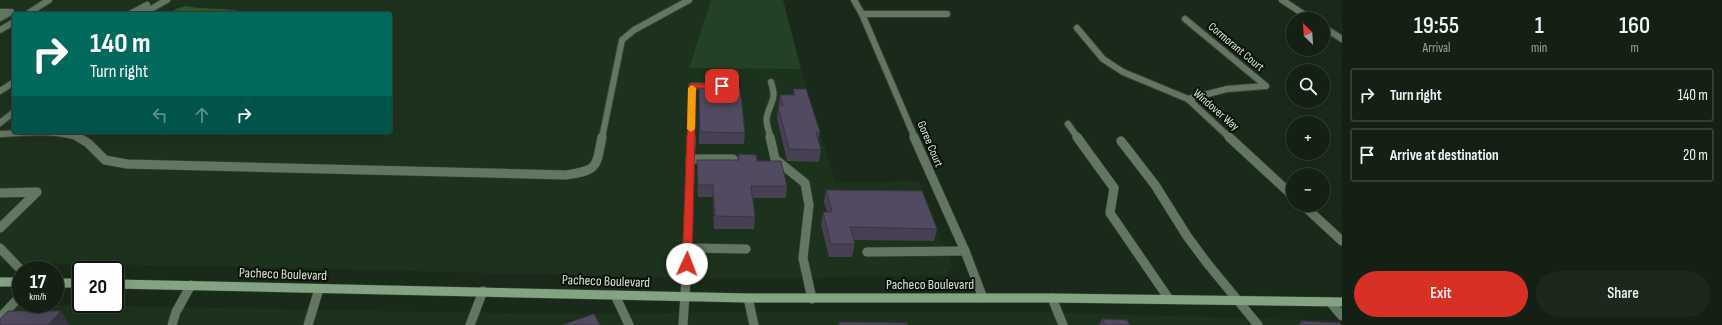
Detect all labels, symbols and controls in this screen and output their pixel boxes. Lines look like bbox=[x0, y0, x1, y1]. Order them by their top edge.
text: 19:55 bbox=[1414, 11, 1459, 40]
text: 1 bbox=[1535, 11, 1544, 40]
text: 160 bbox=[1619, 11, 1650, 40]
north arrow bbox=[1286, 12, 1330, 56]
map controls bbox=[1286, 12, 1330, 212]
street label: Cormorant Court bbox=[1205, 19, 1267, 75]
text: 140 m bbox=[90, 27, 151, 60]
icon: right bbox=[24, 28, 76, 80]
text: Arrival bbox=[1423, 40, 1450, 56]
text: min bbox=[1531, 40, 1547, 56]
text: m bbox=[1630, 40, 1639, 56]
text: Turn right bbox=[90, 61, 148, 82]
button: search bbox=[1286, 64, 1330, 108]
pin bbox=[705, 69, 739, 103]
icon: arrive bbox=[711, 75, 733, 97]
icon: right bbox=[1356, 84, 1378, 106]
street label: Windover Way bbox=[1190, 86, 1242, 134]
text: Turn right bbox=[1390, 86, 1442, 105]
text: 140 m bbox=[1678, 86, 1708, 105]
icon: left bbox=[149, 104, 171, 126]
icon: ahead bbox=[191, 104, 213, 126]
icon: right bbox=[233, 104, 255, 126]
button: + bbox=[1286, 116, 1330, 160]
street label: Goree Court bbox=[914, 119, 947, 170]
icon: arrive bbox=[1356, 144, 1378, 166]
text: Arrive at destination bbox=[1390, 146, 1499, 165]
text: 20 m bbox=[1683, 146, 1708, 165]
button: − bbox=[1286, 168, 1330, 212]
position arrow bbox=[666, 243, 708, 285]
speed limit sign: 20 bbox=[72, 261, 124, 313]
street label: Pacheco Boulevard bbox=[239, 264, 328, 284]
text: 17 bbox=[30, 270, 46, 294]
street label: Pacheco Boulevard bbox=[562, 271, 651, 291]
button: Exit bbox=[1354, 271, 1528, 317]
button: Share bbox=[1536, 271, 1710, 317]
street label: Pacheco Boulevard bbox=[886, 276, 974, 293]
text: km/h bbox=[29, 291, 47, 303]

